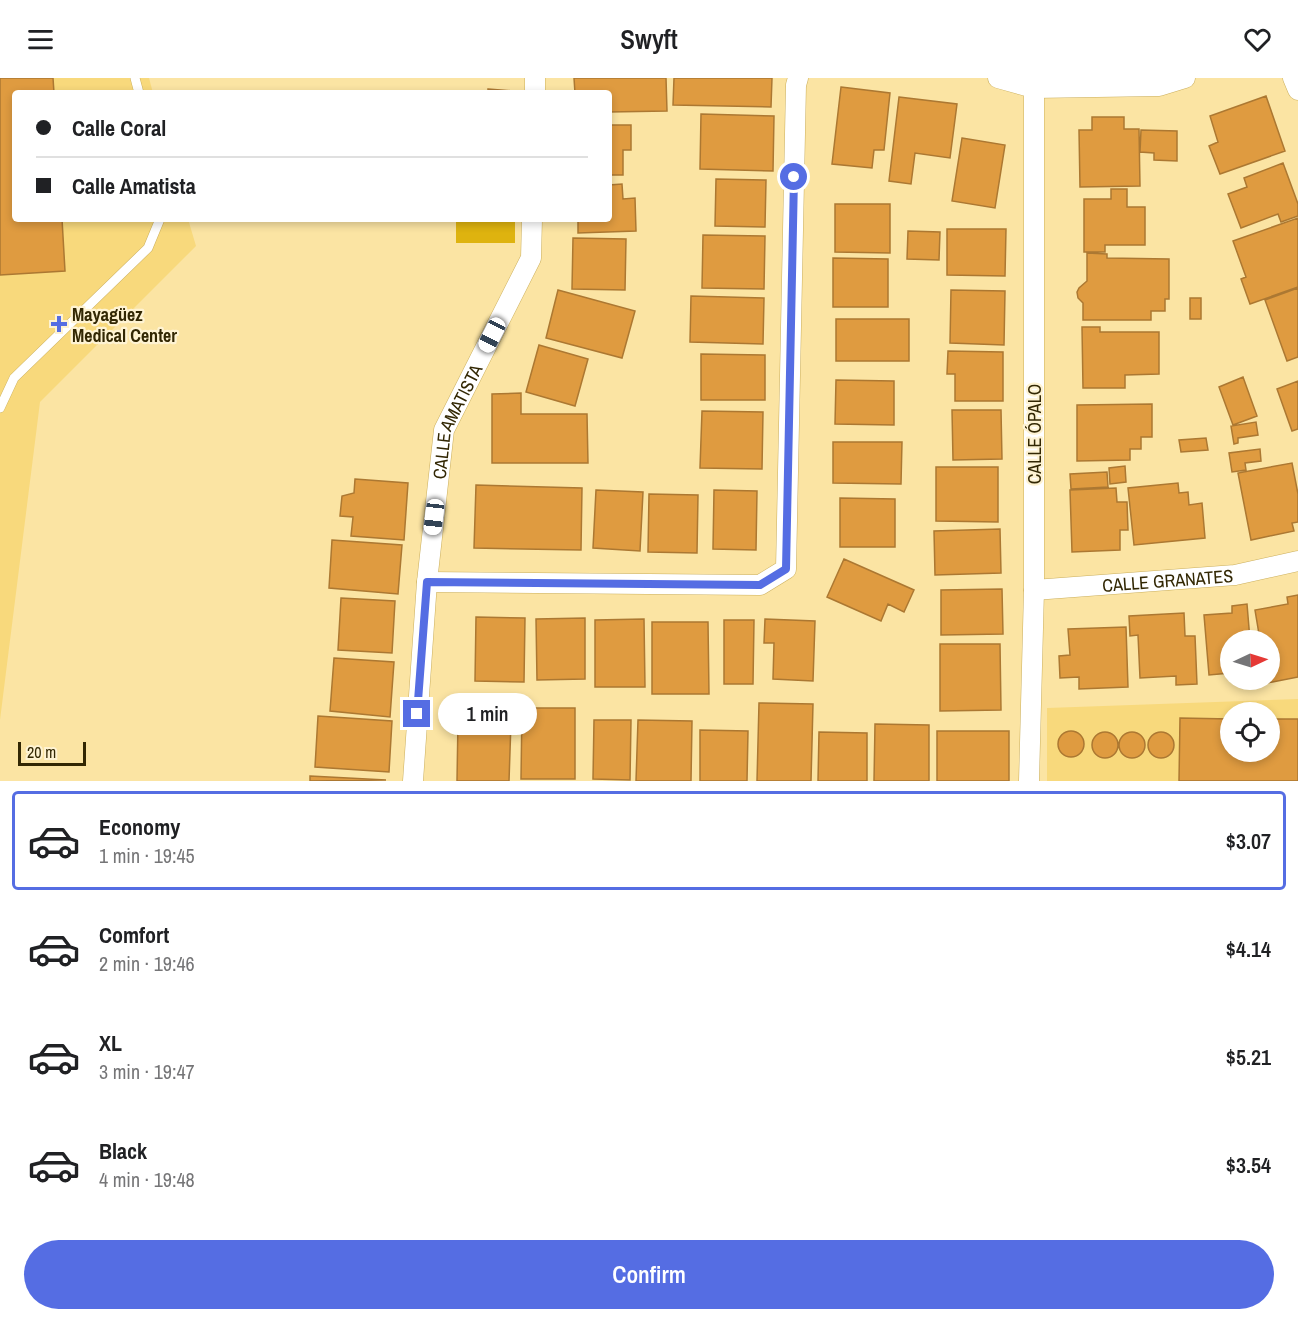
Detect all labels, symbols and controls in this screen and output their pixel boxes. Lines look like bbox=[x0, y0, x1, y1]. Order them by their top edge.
text: Swyft bbox=[620, 21, 678, 57]
icon: menu bbox=[24, 23, 57, 56]
icon: heart bbox=[1241, 23, 1274, 56]
text: Calle Coral bbox=[72, 113, 166, 143]
route start bbox=[780, 163, 807, 190]
text: Calle Amatista bbox=[72, 171, 196, 201]
place label: Mayagüez Medical Center bbox=[72, 302, 177, 348]
marker: Mayagüez Medical Center bbox=[50, 315, 68, 333]
car bbox=[476, 315, 508, 355]
street label: CALLE AMATISTA bbox=[426, 360, 488, 480]
street label: CALLE ÓPALO bbox=[1022, 384, 1047, 484]
car bbox=[423, 498, 445, 536]
street label: CALLE GRANATES bbox=[1101, 563, 1234, 597]
north arrow bbox=[1220, 630, 1280, 690]
map controls bbox=[1220, 630, 1280, 762]
callout: 1 min bbox=[438, 693, 537, 735]
route end bbox=[403, 700, 430, 727]
text: 1 min bbox=[466, 700, 509, 727]
button: locate bbox=[1220, 702, 1280, 762]
scale bar bbox=[18, 739, 86, 766]
text: 20 m bbox=[27, 741, 56, 763]
text: Economy bbox=[99, 812, 180, 842]
icon: car bbox=[27, 814, 81, 868]
text: $3.07 bbox=[1226, 826, 1271, 856]
text: 1 min · 19:45 bbox=[99, 842, 195, 869]
text: Comfort bbox=[99, 920, 169, 950]
icon: car bbox=[27, 922, 81, 976]
text: $4.14 bbox=[1226, 934, 1271, 964]
text: 2 min · 19:46 bbox=[99, 950, 195, 977]
text: XL bbox=[99, 1028, 122, 1058]
icon: car bbox=[27, 1030, 81, 1084]
text: $5.21 bbox=[1226, 1042, 1271, 1072]
text: 3 min · 19:47 bbox=[99, 1058, 195, 1085]
text: Black bbox=[99, 1136, 147, 1166]
icon: car bbox=[27, 1138, 81, 1192]
text: $3.54 bbox=[1226, 1150, 1271, 1180]
text: 4 min · 19:48 bbox=[99, 1166, 195, 1193]
button: Confirm bbox=[24, 1240, 1274, 1309]

